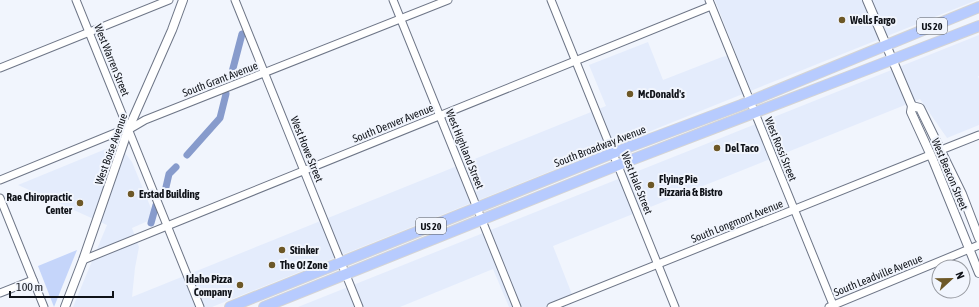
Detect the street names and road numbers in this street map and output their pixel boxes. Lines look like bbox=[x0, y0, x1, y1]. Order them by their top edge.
road number: US 20 bbox=[917, 18, 947, 34]
street label: West Warren Street bbox=[92, 22, 132, 98]
street label: South Grant Avenue bbox=[181, 59, 259, 99]
street label: South Denver Avenue bbox=[351, 101, 435, 145]
street label: West Highland Street bbox=[444, 108, 486, 190]
street label: West Boise Avenue bbox=[93, 112, 129, 186]
street label: West Howe Street bbox=[288, 114, 326, 184]
street label: West Rossi Street bbox=[763, 115, 799, 183]
street label: South Broadway Avenue bbox=[553, 123, 647, 169]
street label: West Beacon Street bbox=[929, 136, 971, 212]
street label: West Hale Street bbox=[619, 150, 655, 216]
street label: South Longmont Avenue bbox=[689, 197, 785, 245]
road number: US 20 bbox=[416, 218, 446, 234]
street label: South Leadville Avenue bbox=[832, 252, 924, 298]

